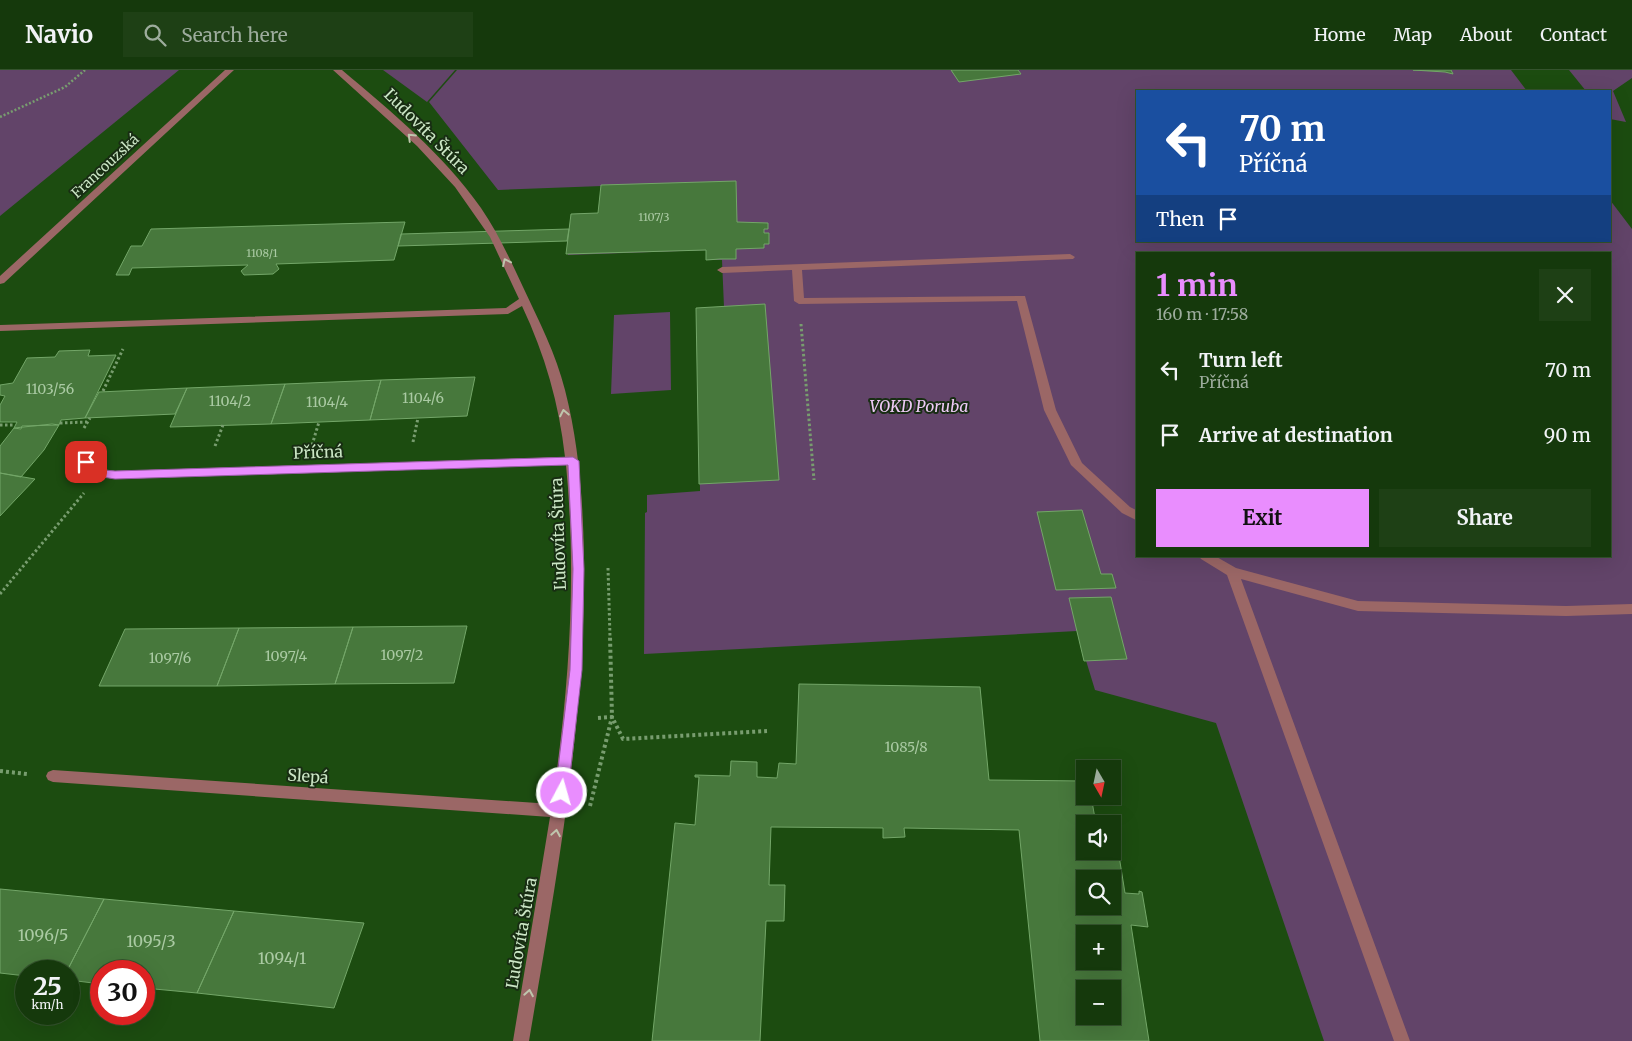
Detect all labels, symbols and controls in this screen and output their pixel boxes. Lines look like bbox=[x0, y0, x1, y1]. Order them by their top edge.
search box bbox=[123, 12, 473, 57]
text: Navio bbox=[25, 19, 93, 50]
icon: search bbox=[141, 21, 169, 49]
text: Search here bbox=[181, 23, 288, 47]
text: Home bbox=[1314, 23, 1366, 46]
text: Map bbox=[1394, 23, 1432, 46]
text: About bbox=[1460, 23, 1512, 46]
text: Contact bbox=[1540, 23, 1607, 46]
street label: Ľudovíta Štúra bbox=[380, 84, 474, 178]
text: 70 m bbox=[1239, 107, 1326, 151]
icon: left bbox=[1156, 110, 1221, 175]
street label: Francouzská bbox=[68, 130, 143, 202]
one-way arrow bbox=[408, 133, 417, 142]
text: Příčná bbox=[1239, 150, 1308, 178]
icon: arrive bbox=[1214, 205, 1242, 233]
text: Then bbox=[1156, 207, 1204, 231]
house number: 1107/3 bbox=[638, 210, 670, 224]
house number: 1108/1 bbox=[246, 246, 278, 260]
one-way arrow bbox=[502, 258, 513, 267]
text: 1 min bbox=[1156, 266, 1238, 304]
button: close bbox=[1539, 269, 1591, 321]
text: 160 m · 17:58 bbox=[1156, 304, 1248, 324]
text: Turn left bbox=[1199, 348, 1283, 372]
icon: left bbox=[1156, 356, 1184, 384]
text: 70 m bbox=[1545, 358, 1591, 382]
text: Příčná bbox=[1199, 372, 1249, 392]
house number: 1103/56 bbox=[26, 380, 74, 398]
house number: 1104/6 bbox=[402, 389, 444, 407]
house number: 1104/2 bbox=[209, 392, 251, 410]
house number: 1104/4 bbox=[306, 393, 348, 411]
park label: VOKD Poruba bbox=[870, 396, 968, 416]
one-way arrow bbox=[559, 409, 570, 417]
icon: arrive bbox=[1156, 421, 1184, 449]
text: Arrive at destination bbox=[1199, 423, 1393, 447]
text: 90 m bbox=[1544, 423, 1591, 447]
pin bbox=[65, 441, 107, 483]
street label: Příčná bbox=[293, 441, 344, 463]
icon: arrive bbox=[72, 448, 100, 476]
street label: Ľudovíta Štúra bbox=[546, 477, 570, 591]
button: Exit bbox=[1156, 489, 1369, 547]
button: Share bbox=[1379, 489, 1591, 547]
house number: 1097/2 bbox=[381, 646, 423, 664]
house number: 1097/4 bbox=[265, 647, 308, 665]
house number: 1097/6 bbox=[149, 649, 191, 667]
house number: 1085/8 bbox=[884, 738, 928, 756]
north arrow bbox=[1076, 760, 1121, 805]
map controls bbox=[1076, 760, 1121, 1025]
street label: Slepá bbox=[287, 765, 330, 787]
position arrow bbox=[535, 766, 587, 818]
button: sound bbox=[1076, 815, 1121, 860]
one-way arrow bbox=[550, 828, 560, 837]
button: search bbox=[1076, 870, 1121, 915]
street label: Ľudovíta Štúra bbox=[501, 875, 541, 990]
house number: 1096/5 bbox=[18, 925, 68, 945]
button: + bbox=[1076, 925, 1121, 970]
house number: 1095/3 bbox=[126, 931, 176, 951]
house number: 1094/1 bbox=[258, 948, 306, 968]
speed limit sign: 30 bbox=[90, 960, 155, 1025]
text: 25 bbox=[33, 970, 62, 1002]
button: − bbox=[1076, 980, 1121, 1025]
one-way arrow bbox=[523, 989, 533, 997]
text: km/h bbox=[32, 997, 63, 1012]

